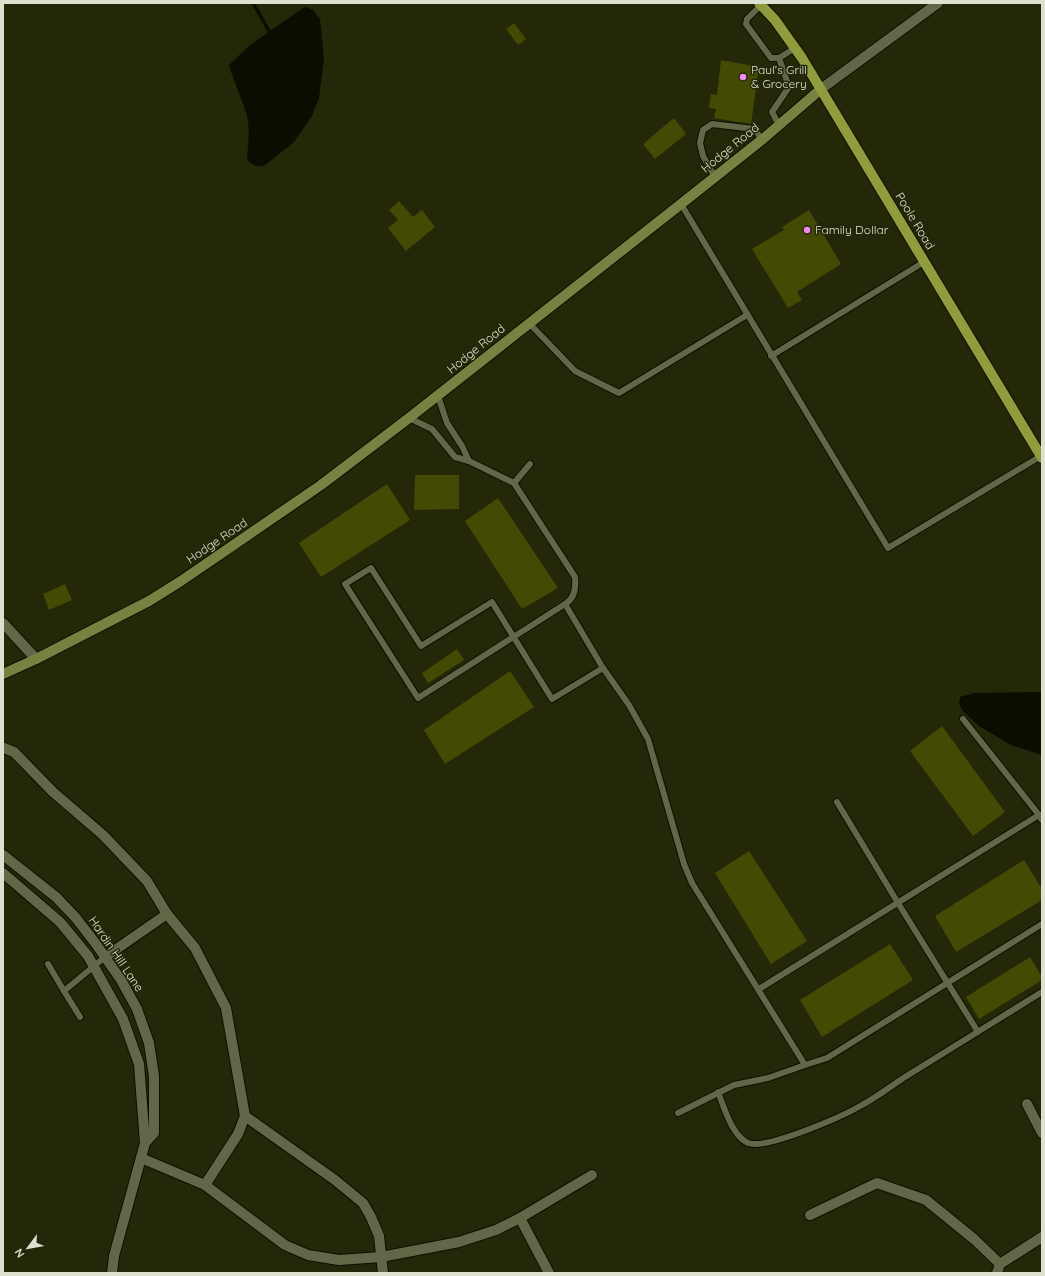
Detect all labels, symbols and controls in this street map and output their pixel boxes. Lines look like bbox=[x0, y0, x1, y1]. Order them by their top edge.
place label: Paul’s Grill & Grocery bbox=[751, 62, 807, 91]
marker: Paul’s Grill & Grocery bbox=[738, 72, 748, 82]
street label: Hodge Road bbox=[698, 120, 762, 176]
street label: Poole Road bbox=[893, 189, 938, 252]
place label: Family Dollar bbox=[815, 222, 889, 237]
marker: Family Dollar bbox=[802, 225, 812, 235]
street label: Hodge Road bbox=[444, 321, 508, 377]
street label: Hodge Road bbox=[183, 515, 250, 566]
street label: Hardin Hill Lane bbox=[86, 913, 147, 994]
north arrow bbox=[8, 1228, 48, 1268]
text: N bbox=[11, 1246, 28, 1260]

